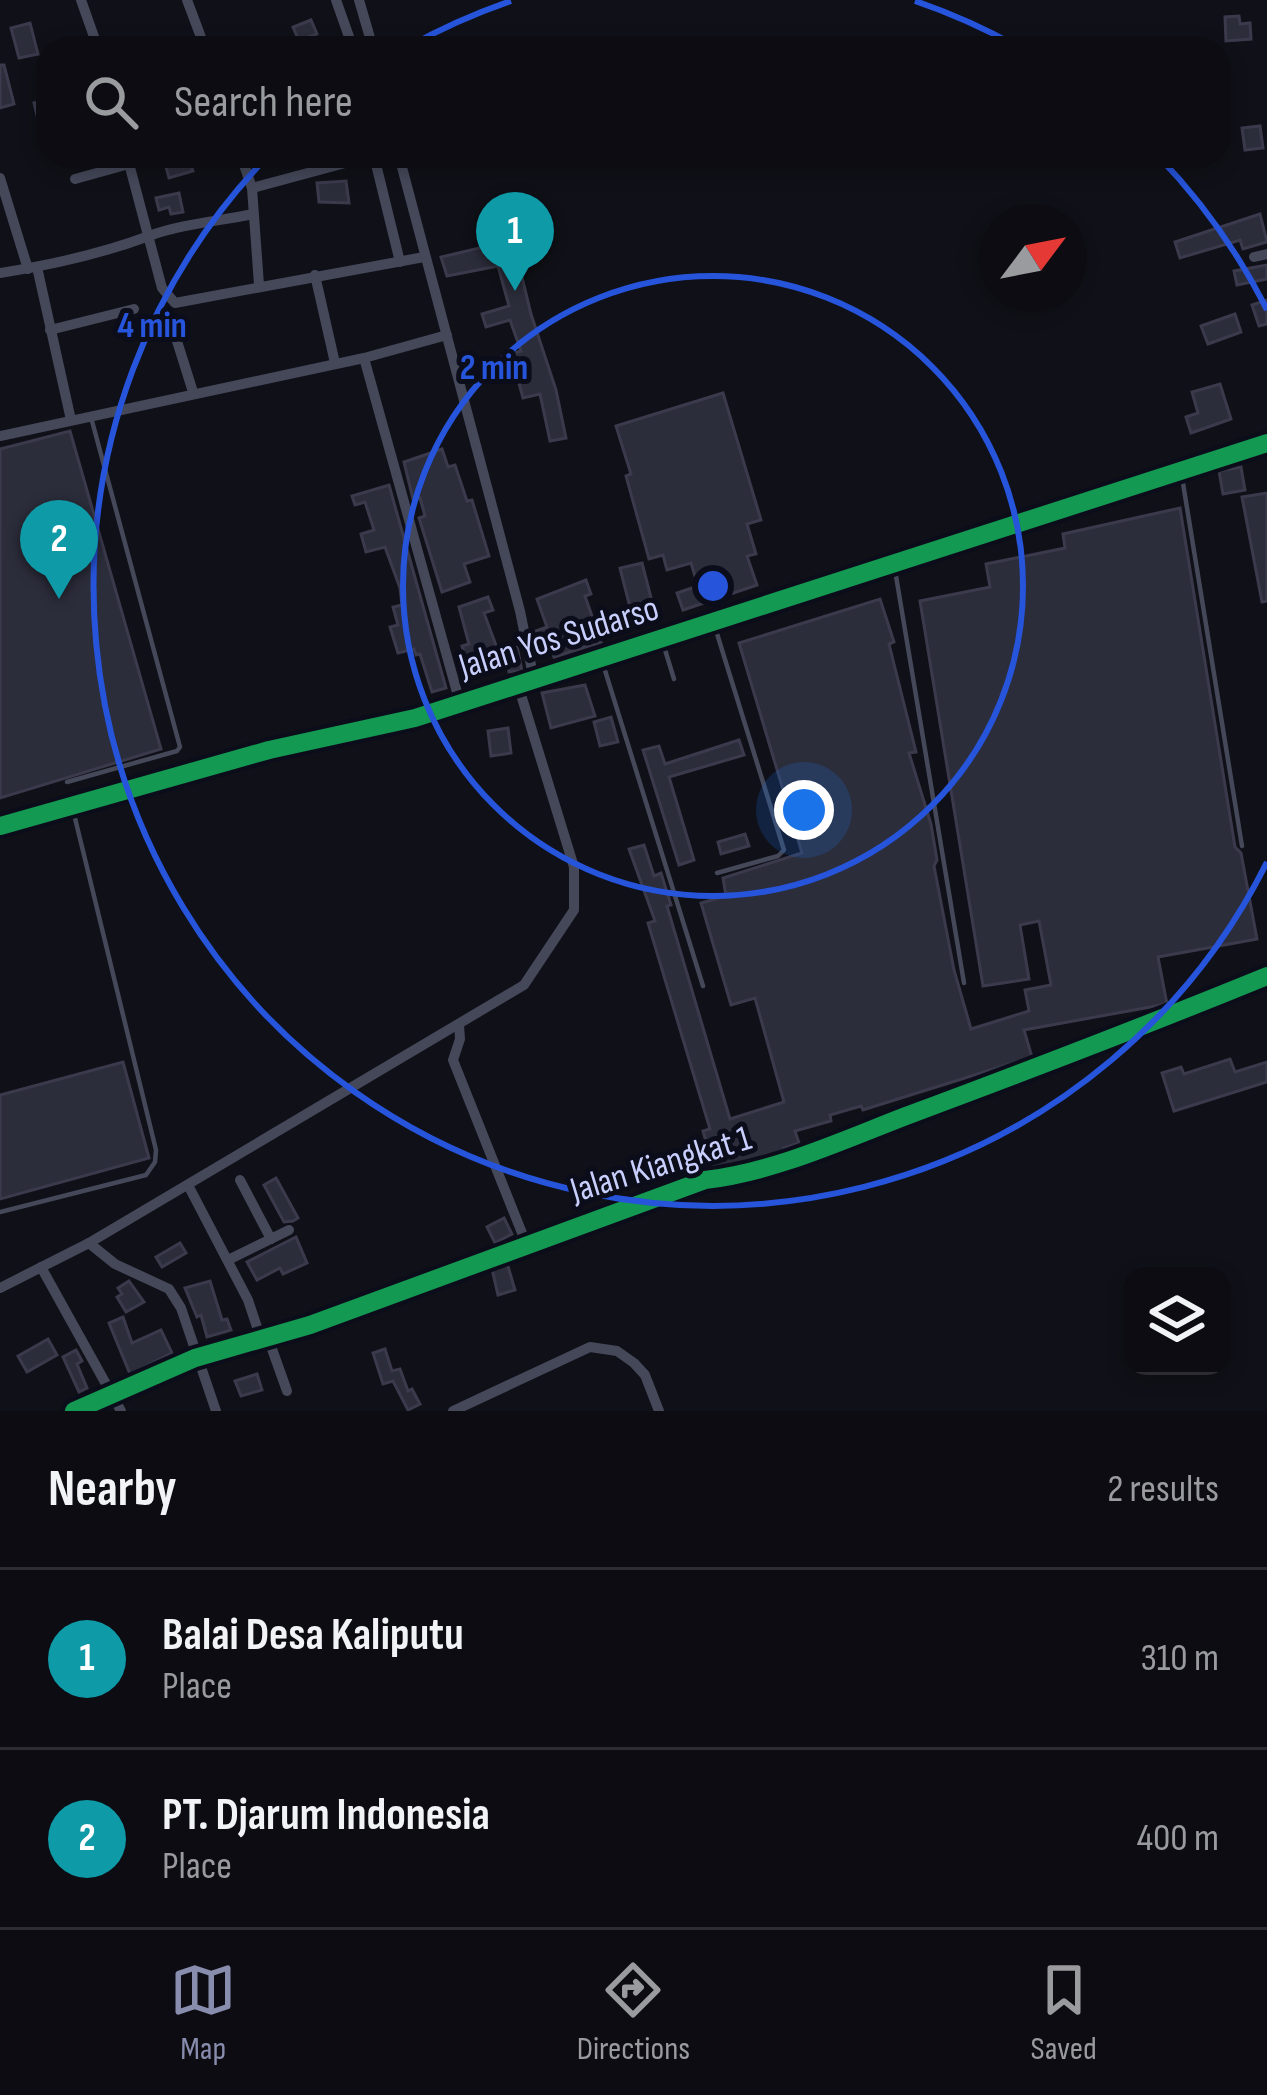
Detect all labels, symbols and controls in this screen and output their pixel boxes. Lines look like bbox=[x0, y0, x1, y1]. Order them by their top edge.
search box bbox=[36, 36, 1231, 168]
icon: search bbox=[78, 69, 144, 135]
text: Search here bbox=[174, 75, 353, 130]
pin: 1 bbox=[476, 192, 554, 291]
north arrow bbox=[979, 204, 1087, 312]
text: 4 min bbox=[117, 305, 187, 348]
text: 2 min bbox=[460, 347, 528, 390]
pin: 2 bbox=[20, 500, 98, 599]
centre of rings bbox=[692, 565, 734, 607]
street label: Jalan Yos Sudarso bbox=[453, 587, 664, 689]
your location bbox=[774, 780, 834, 840]
street label: Jalan Kiangkat 1 bbox=[565, 1117, 757, 1213]
map controls bbox=[1123, 1267, 1231, 1375]
button: layers bbox=[1123, 1267, 1231, 1375]
text: Nearby bbox=[48, 1459, 177, 1520]
text: 2 results bbox=[1107, 1466, 1219, 1513]
text: Balai Desa Kaliputu bbox=[162, 1608, 464, 1663]
text: 1 bbox=[79, 1635, 95, 1682]
text: 310 m bbox=[1140, 1635, 1219, 1682]
text: Place bbox=[162, 1663, 232, 1710]
text: PT. Djarum Indonesia bbox=[162, 1788, 490, 1843]
text: 2 bbox=[78, 1815, 96, 1862]
text: 400 m bbox=[1137, 1815, 1219, 1862]
text: Place bbox=[162, 1843, 232, 1890]
tab: Map bbox=[170, 1957, 236, 2069]
tab: Directions bbox=[577, 1957, 690, 2069]
tab: Saved bbox=[1031, 1957, 1097, 2069]

